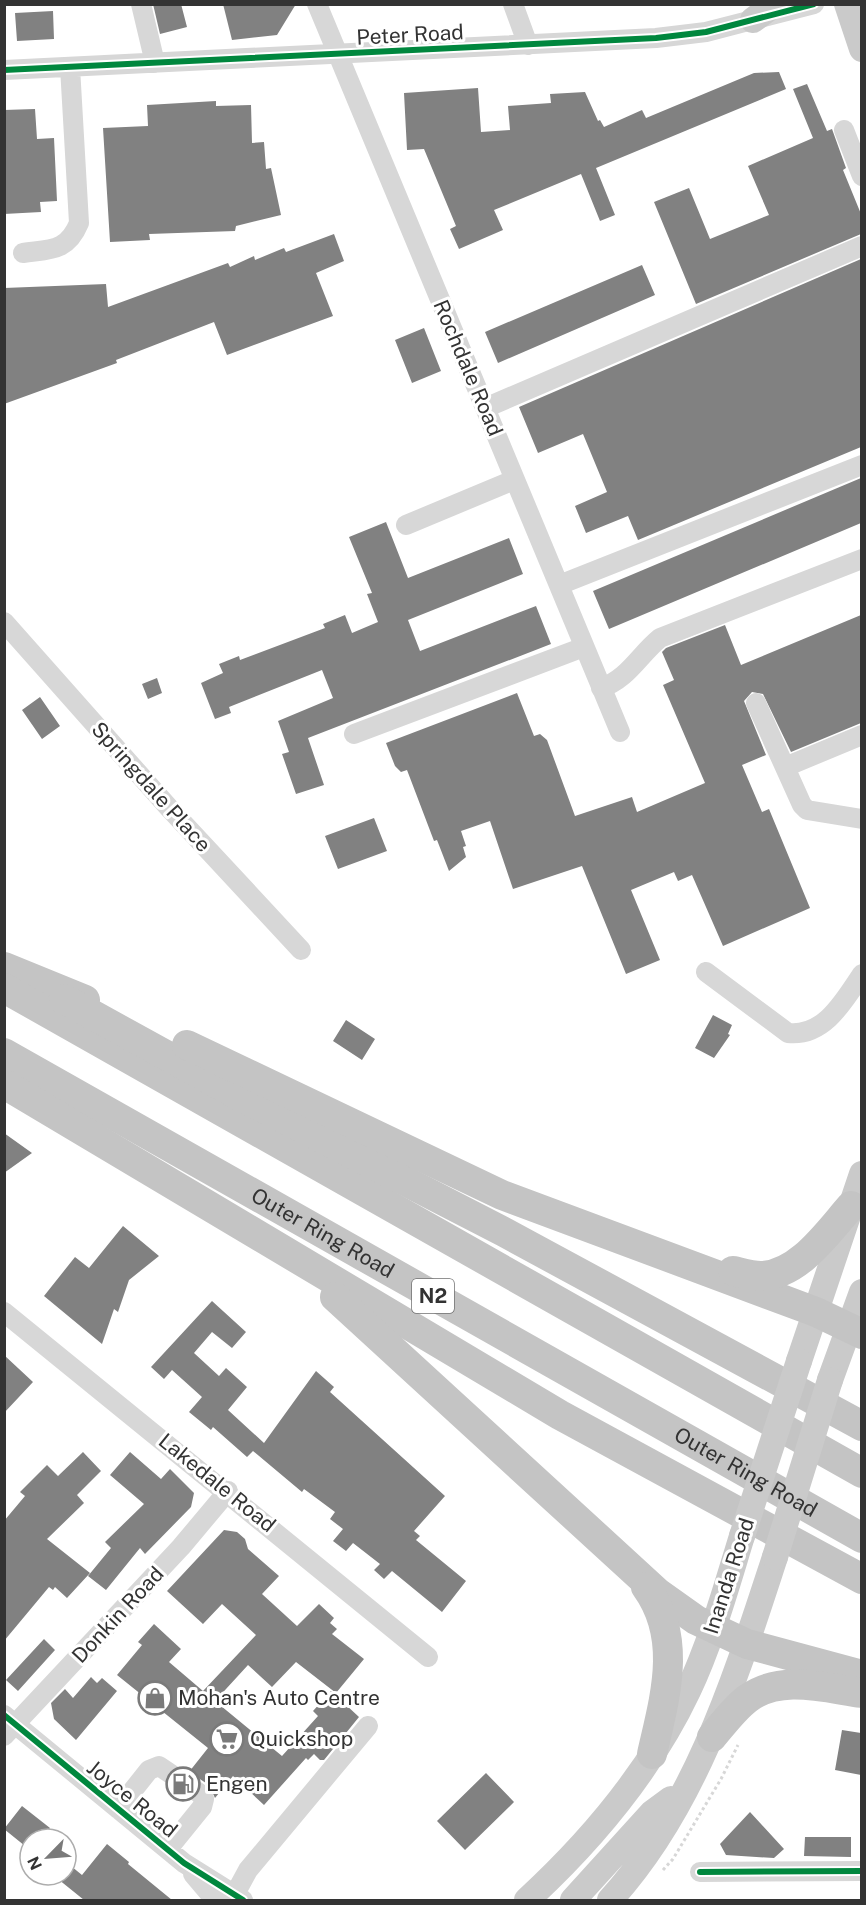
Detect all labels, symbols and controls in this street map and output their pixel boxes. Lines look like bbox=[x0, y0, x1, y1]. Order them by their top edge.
street label: Peter Road bbox=[356, 19, 464, 50]
street label: Rochdale Road bbox=[428, 296, 508, 440]
street label: Springdale Place bbox=[86, 717, 216, 857]
street label: Outer Ring Road bbox=[247, 1182, 399, 1283]
road number: N2 bbox=[412, 1279, 454, 1313]
street label: Outer Ring Road bbox=[670, 1422, 822, 1522]
street label: Lakedale Road bbox=[154, 1428, 281, 1537]
street label: Inanda Road bbox=[698, 1515, 759, 1637]
street label: Donkin Road bbox=[67, 1561, 169, 1668]
shop icon: Mohan's Auto Centre bbox=[137, 1680, 173, 1716]
place label: Mohan's Auto Centre bbox=[178, 1685, 380, 1710]
supermarket icon: Quickshop bbox=[209, 1721, 245, 1757]
place label: Quickshop bbox=[250, 1726, 353, 1751]
street label: Joyce Road bbox=[82, 1755, 182, 1843]
fuel station icon: Engen bbox=[165, 1766, 201, 1802]
place label: Engen bbox=[206, 1771, 268, 1796]
north arrow bbox=[18, 1827, 78, 1887]
text: N bbox=[24, 1853, 46, 1873]

